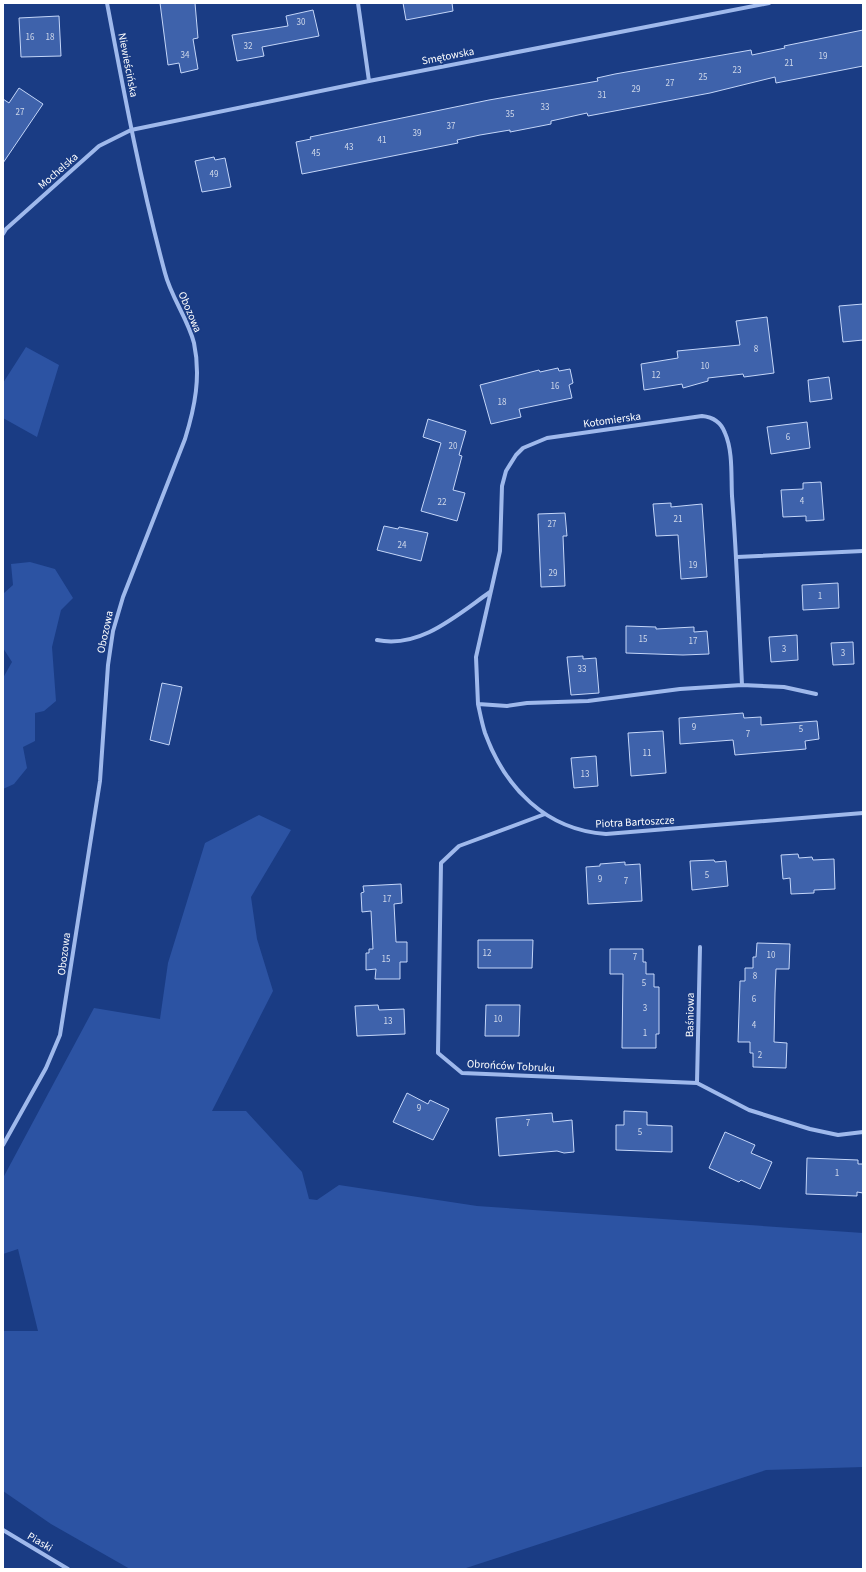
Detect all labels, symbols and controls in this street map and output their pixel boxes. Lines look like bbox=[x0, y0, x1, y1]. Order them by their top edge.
house number: 30 bbox=[297, 16, 306, 29]
house number: 16 bbox=[26, 31, 35, 44]
house number: 18 bbox=[46, 31, 55, 44]
street label: Niewieścińska bbox=[114, 32, 142, 98]
house number: 32 bbox=[244, 40, 253, 53]
street label: Smętowska bbox=[420, 44, 476, 68]
house number: 34 bbox=[181, 49, 190, 62]
house number: 19 bbox=[819, 50, 828, 63]
house number: 21 bbox=[785, 57, 793, 70]
house number: 23 bbox=[733, 64, 742, 77]
house number: 25 bbox=[699, 71, 708, 84]
house number: 27 bbox=[666, 77, 675, 90]
house number: 29 bbox=[632, 83, 641, 96]
house number: 31 bbox=[598, 89, 606, 102]
house number: 33 bbox=[541, 101, 550, 114]
house number: 27 bbox=[16, 106, 25, 119]
house number: 35 bbox=[506, 108, 515, 121]
house number: 37 bbox=[447, 120, 456, 133]
house number: 39 bbox=[413, 127, 422, 140]
house number: 41 bbox=[378, 134, 386, 147]
house number: 43 bbox=[345, 141, 354, 154]
house number: 45 bbox=[312, 147, 321, 160]
street label: Mochelska bbox=[35, 149, 81, 193]
house number: 49 bbox=[210, 168, 219, 181]
street label: Obozowa bbox=[175, 289, 205, 335]
house number: 8 bbox=[754, 343, 759, 356]
house number: 10 bbox=[701, 360, 710, 373]
house number: 12 bbox=[652, 369, 661, 382]
house number: 16 bbox=[551, 380, 560, 393]
house number: 18 bbox=[498, 396, 507, 409]
street label: Kotomierska bbox=[582, 409, 642, 431]
house number: 6 bbox=[786, 431, 791, 444]
house number: 20 bbox=[449, 440, 458, 453]
house number: 4 bbox=[800, 495, 805, 508]
house number: 22 bbox=[438, 496, 447, 509]
house number: 21 bbox=[674, 513, 682, 526]
house number: 27 bbox=[548, 518, 557, 531]
house number: 24 bbox=[398, 539, 407, 552]
house number: 19 bbox=[689, 559, 698, 572]
house number: 29 bbox=[549, 567, 558, 580]
house number: 1 bbox=[818, 590, 822, 603]
street label: Obozowa bbox=[93, 609, 117, 655]
house number: 15 bbox=[639, 633, 648, 646]
house number: 17 bbox=[689, 635, 698, 648]
house number: 3 bbox=[782, 643, 787, 656]
house number: 3 bbox=[841, 647, 846, 660]
house number: 33 bbox=[578, 663, 587, 676]
house number: 9 bbox=[692, 721, 697, 734]
house number: 5 bbox=[799, 723, 804, 736]
house number: 7 bbox=[746, 728, 751, 741]
house number: 11 bbox=[643, 747, 651, 760]
house number: 13 bbox=[581, 768, 590, 781]
street label: Piotra Bartoszcze bbox=[595, 812, 676, 832]
house number: 5 bbox=[705, 869, 710, 882]
house number: 9 bbox=[598, 873, 603, 886]
house number: 7 bbox=[624, 875, 629, 888]
house number: 17 bbox=[383, 893, 392, 906]
street label: Obozowa bbox=[54, 932, 74, 976]
house number: 12 bbox=[483, 947, 492, 960]
house number: 10 bbox=[767, 949, 776, 962]
house number: 7 bbox=[633, 951, 638, 964]
house number: 15 bbox=[382, 953, 391, 966]
house number: 8 bbox=[753, 970, 758, 983]
house number: 5 bbox=[642, 977, 647, 990]
street label: Baśniowa bbox=[682, 993, 698, 1037]
house number: 6 bbox=[752, 993, 757, 1006]
house number: 3 bbox=[643, 1002, 648, 1015]
house number: 10 bbox=[494, 1013, 503, 1026]
house number: 13 bbox=[384, 1015, 393, 1028]
house number: 4 bbox=[752, 1019, 757, 1032]
house number: 1 bbox=[643, 1027, 647, 1040]
house number: 2 bbox=[758, 1049, 763, 1062]
street label: Obrońców Tobruku bbox=[467, 1056, 555, 1076]
house number: 9 bbox=[417, 1102, 422, 1115]
house number: 7 bbox=[526, 1117, 531, 1130]
house number: 5 bbox=[638, 1126, 643, 1139]
house number: 1 bbox=[835, 1167, 839, 1180]
street label: Piaski bbox=[24, 1529, 56, 1555]

